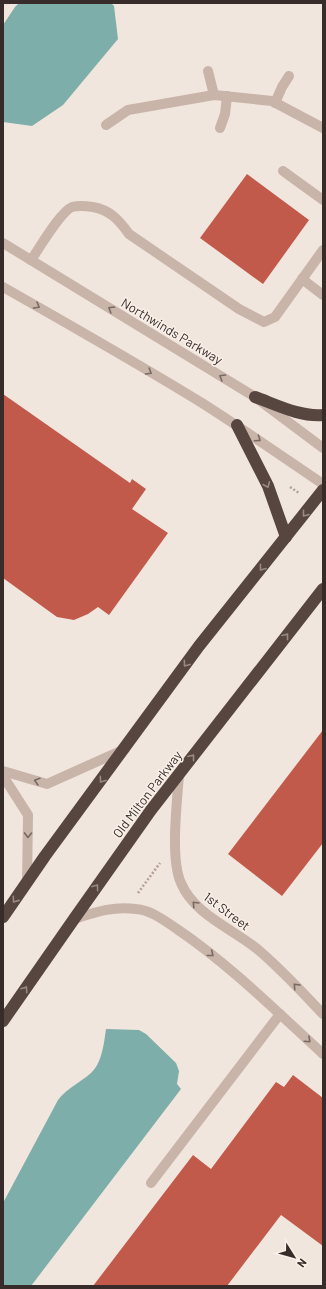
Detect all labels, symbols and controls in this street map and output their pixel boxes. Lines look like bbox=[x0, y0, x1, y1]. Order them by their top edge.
street label: Northwinds Parkway bbox=[118, 294, 226, 368]
one-way arrow bbox=[33, 302, 40, 309]
one-way arrow bbox=[108, 306, 115, 314]
one-way arrow bbox=[145, 367, 152, 374]
one-way arrow bbox=[219, 374, 226, 382]
one-way arrow bbox=[254, 434, 261, 442]
one-way arrow bbox=[262, 481, 270, 488]
one-way arrow bbox=[302, 509, 309, 516]
one-way arrow bbox=[260, 563, 267, 570]
one-way arrow bbox=[281, 633, 288, 640]
one-way arrow bbox=[184, 660, 191, 667]
street label: Old Milton Parkway bbox=[109, 747, 185, 841]
one-way arrow bbox=[188, 755, 195, 762]
one-way arrow bbox=[100, 776, 107, 783]
one-way arrow bbox=[34, 777, 41, 786]
one-way arrow bbox=[24, 832, 32, 838]
one-way arrow bbox=[91, 884, 98, 891]
street label: 1st Street bbox=[201, 888, 253, 934]
one-way arrow bbox=[12, 896, 20, 903]
one-way arrow bbox=[193, 901, 200, 909]
one-way arrow bbox=[206, 949, 213, 956]
one-way arrow bbox=[294, 983, 301, 990]
one-way arrow bbox=[20, 987, 27, 994]
one-way arrow bbox=[303, 1035, 311, 1043]
north arrow bbox=[274, 1237, 314, 1277]
text: N bbox=[295, 1256, 310, 1270]

